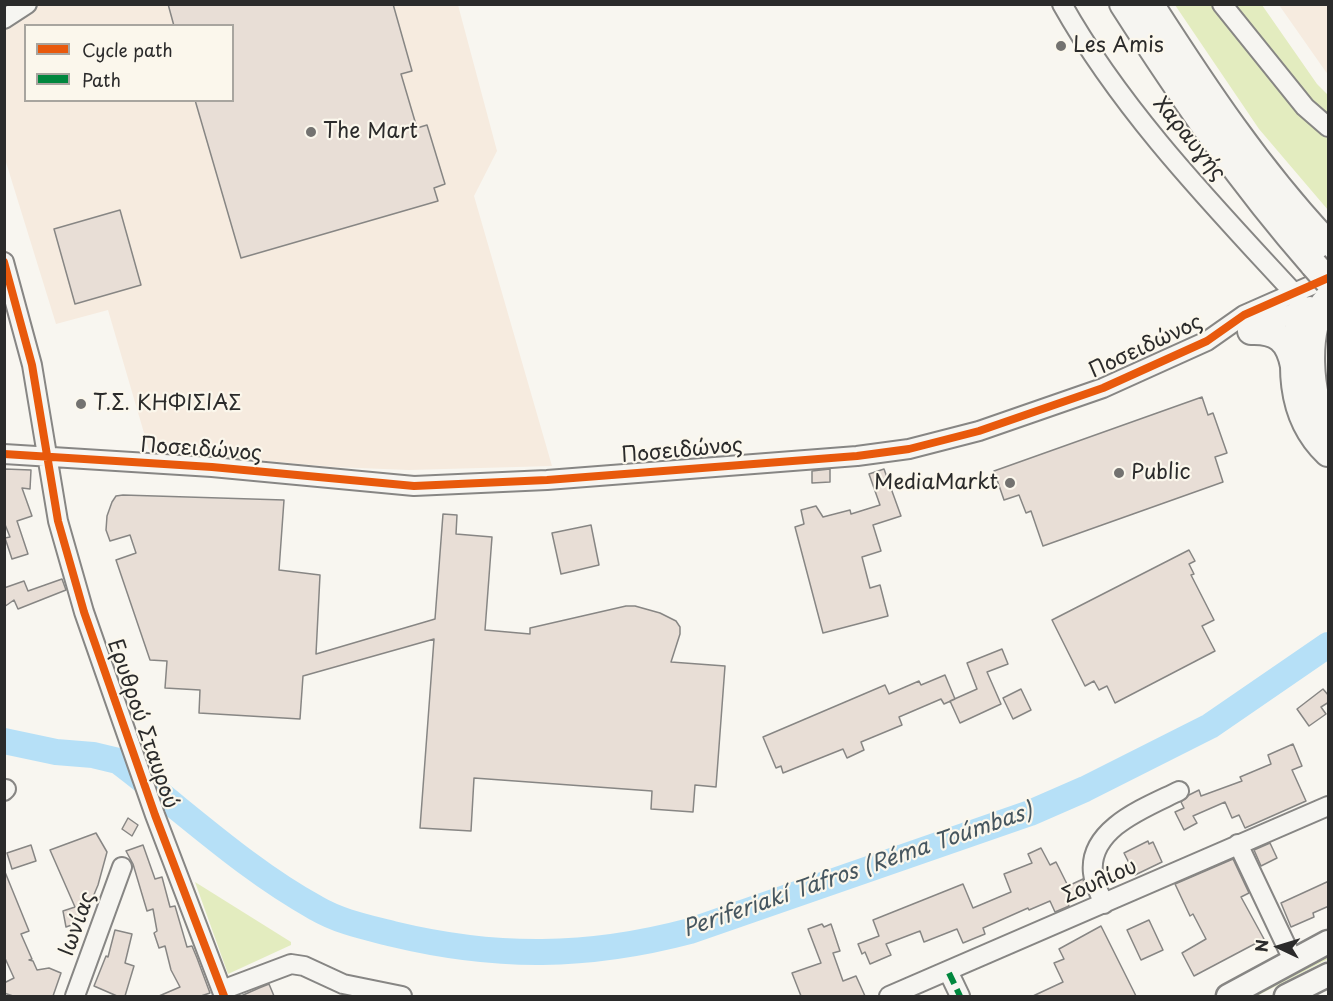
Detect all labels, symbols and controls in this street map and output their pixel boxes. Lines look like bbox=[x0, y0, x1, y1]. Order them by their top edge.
legend bbox=[24, 24, 234, 102]
place label: Les Amis bbox=[1073, 33, 1164, 59]
text: Cycle path bbox=[82, 36, 173, 63]
marker: Les Amis bbox=[1054, 39, 1068, 53]
text: Path bbox=[82, 66, 121, 93]
street label: Χαραυγής bbox=[1148, 92, 1230, 186]
place label: The Mart bbox=[323, 119, 418, 145]
marker: The Mart bbox=[304, 125, 318, 139]
street label: Ποσειδώνος bbox=[1086, 310, 1206, 384]
place label: Τ.Σ. ΚΗΦΙΣΙΑΣ bbox=[93, 391, 241, 417]
marker: Τ.Σ. ΚΗΦΙΣΙΑΣ bbox=[74, 397, 88, 411]
street label: Ποσειδώνος bbox=[139, 433, 263, 467]
street label: Ποσειδώνος bbox=[620, 433, 744, 469]
place label: Public bbox=[1131, 460, 1190, 486]
marker: Public bbox=[1112, 466, 1126, 480]
place label: MediaMarkt bbox=[874, 470, 998, 496]
marker: MediaMarkt bbox=[1003, 476, 1017, 490]
street label: Ερυθρού Σταυρού bbox=[101, 636, 183, 812]
water label: Periferiakí Táfros (Réma Toúmbas) bbox=[680, 799, 1036, 943]
street label: Σουλίου bbox=[1059, 854, 1141, 910]
street label: Ιωνίας bbox=[55, 888, 101, 960]
north arrow bbox=[1249, 917, 1309, 977]
text: N bbox=[1249, 939, 1273, 953]

